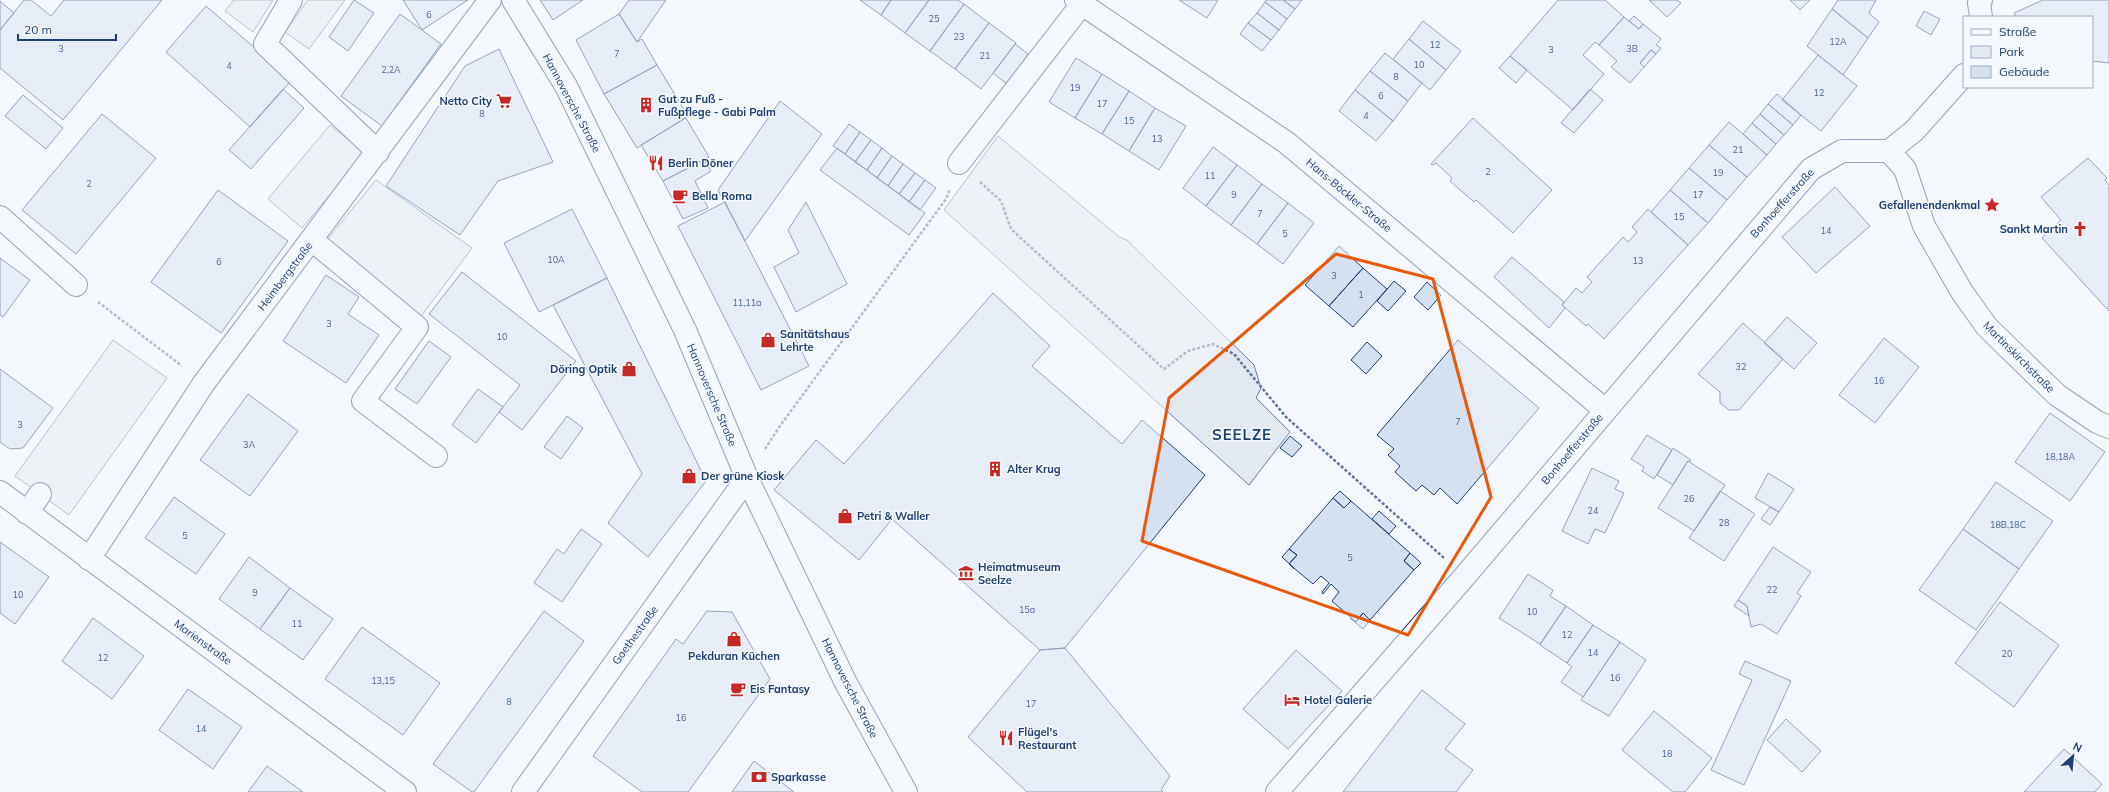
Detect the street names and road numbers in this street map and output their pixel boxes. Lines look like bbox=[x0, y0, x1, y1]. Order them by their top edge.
street label: Hannoversche Straße bbox=[540, 51, 604, 155]
street label: Hans-Böckler-Straße bbox=[1303, 155, 1395, 235]
street label: Bonhoefferstraße bbox=[1747, 165, 1817, 241]
street label: Heimbergstraße bbox=[255, 239, 315, 313]
street label: Martinskirchstraße bbox=[1980, 318, 2058, 396]
street label: Hannoversche Straße bbox=[684, 342, 740, 448]
street label: Bonhoefferstraße bbox=[1538, 411, 1606, 487]
street label: Goethestraße bbox=[609, 603, 661, 667]
street label: Marienstraße bbox=[171, 616, 235, 668]
street label: Hannoversche Straße bbox=[819, 636, 881, 740]

